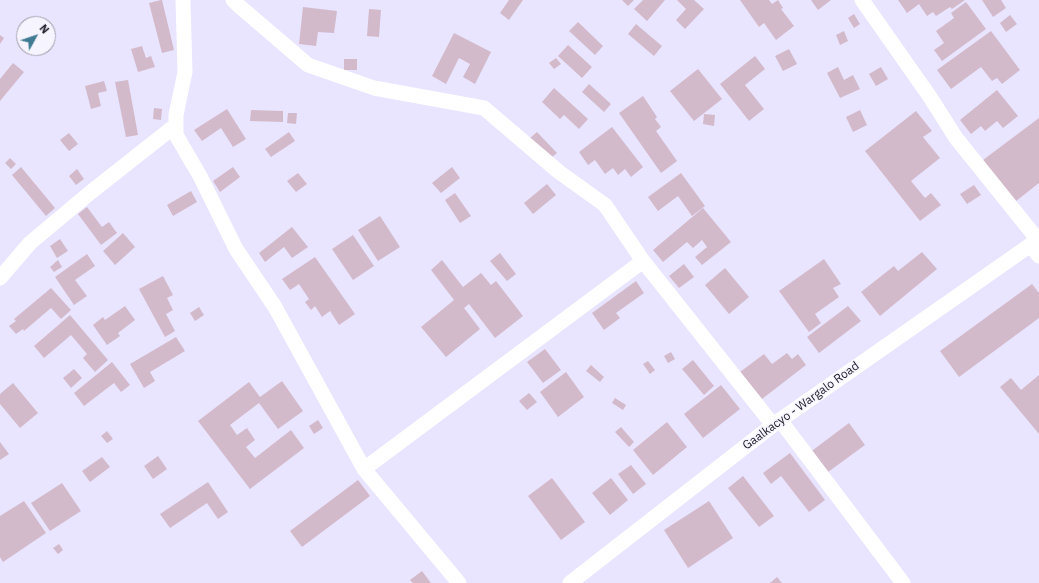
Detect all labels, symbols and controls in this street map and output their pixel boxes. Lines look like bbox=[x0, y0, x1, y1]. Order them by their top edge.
north arrow bbox=[16, 16, 56, 56]
text: N bbox=[37, 21, 52, 36]
street label: Gaalkacyo - Wargalo Road bbox=[740, 359, 862, 453]

